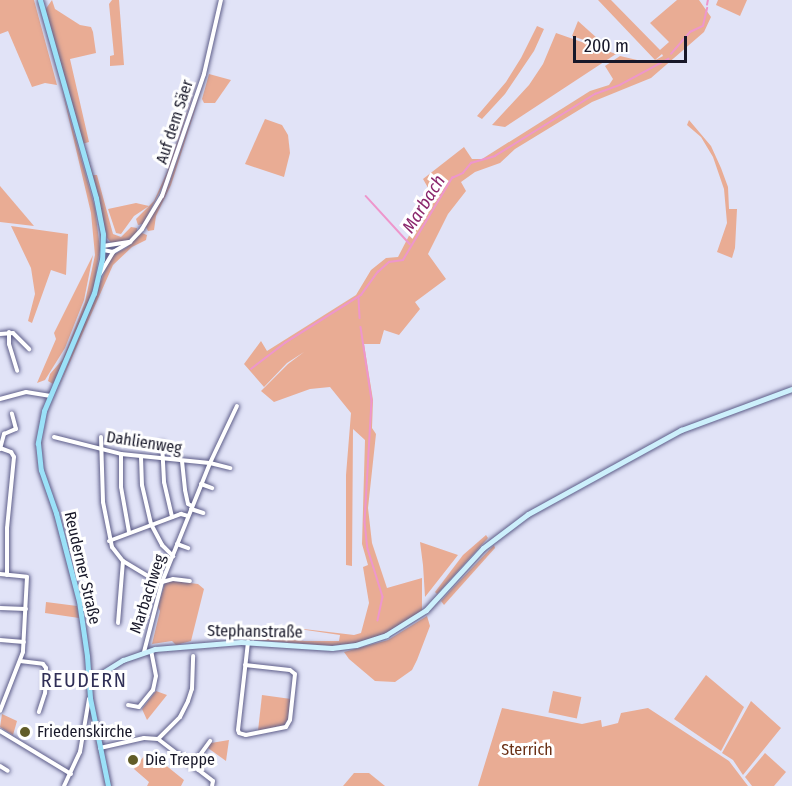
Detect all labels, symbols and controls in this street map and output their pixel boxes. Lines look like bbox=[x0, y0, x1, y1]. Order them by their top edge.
scale bar bbox=[576, 24, 690, 62]
text: 200 m bbox=[584, 35, 629, 57]
street label: Auf dem Säer bbox=[152, 78, 198, 166]
water label: Marbach bbox=[398, 171, 450, 237]
street label: Dahlienweg bbox=[105, 428, 183, 458]
street label: Reuderner Straße bbox=[60, 510, 104, 626]
street label: Marbachweg bbox=[126, 552, 170, 636]
street label: Stephanstraße bbox=[207, 622, 303, 642]
district label: REUDERN bbox=[41, 668, 127, 692]
place label: Friedenskirche bbox=[37, 722, 133, 742]
marker: Friedenskirche bbox=[18, 725, 32, 739]
park label: Sterrich bbox=[501, 740, 553, 760]
place label: Die Treppe bbox=[145, 750, 215, 770]
marker: Die Treppe bbox=[126, 753, 140, 767]

